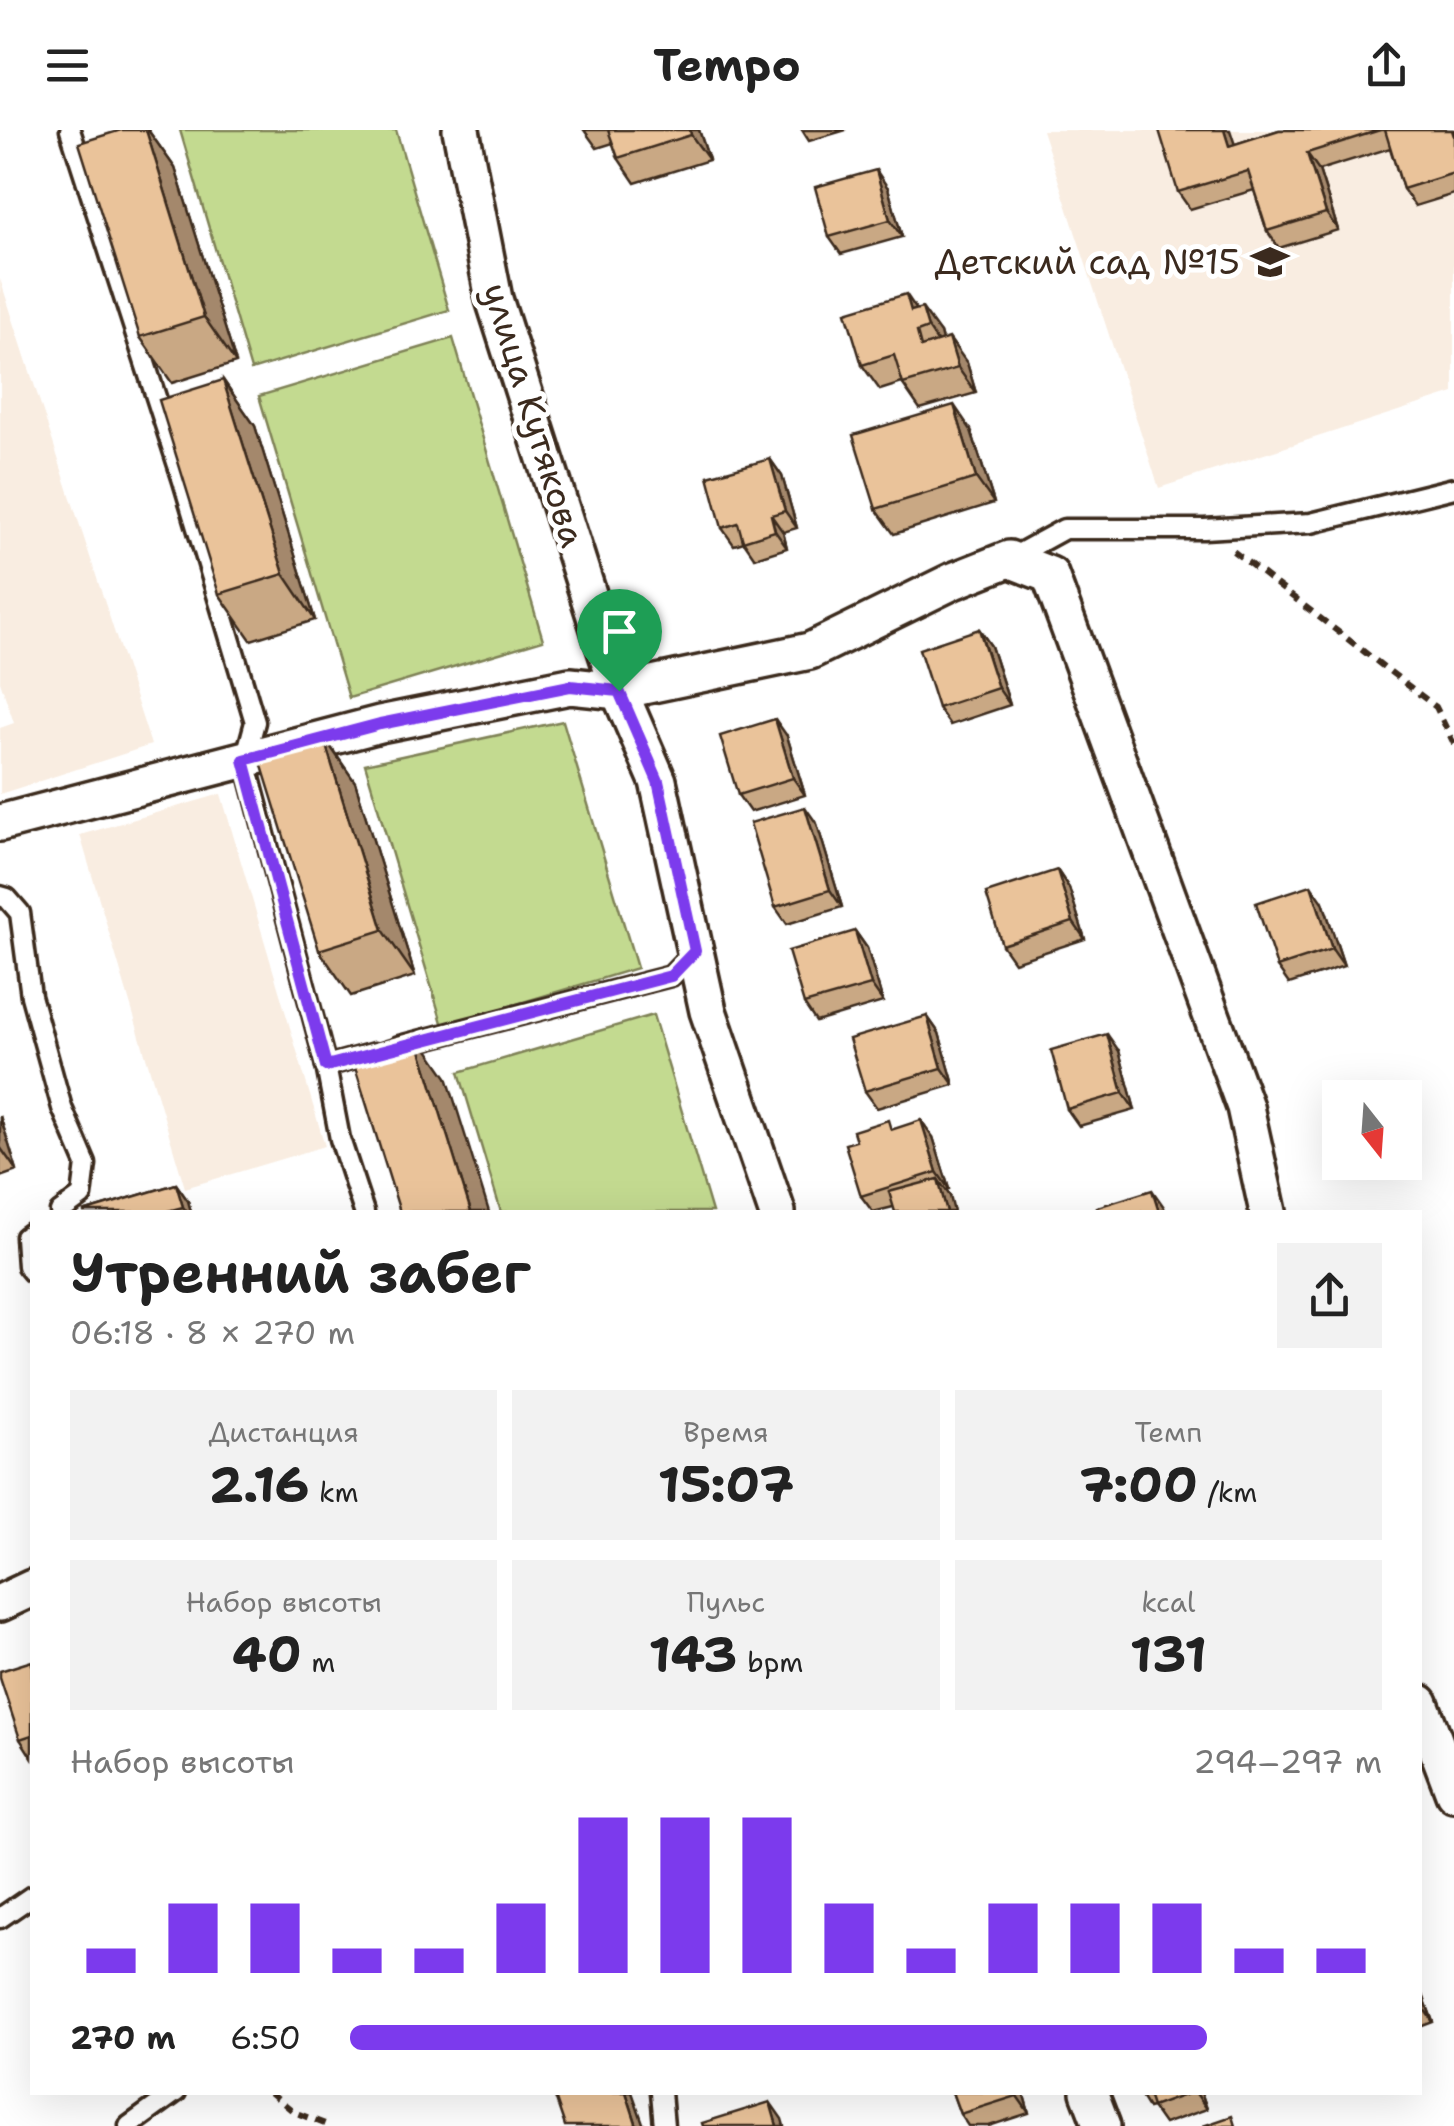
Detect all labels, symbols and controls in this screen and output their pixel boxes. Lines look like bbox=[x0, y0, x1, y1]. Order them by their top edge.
text: Tempo bbox=[653, 35, 801, 95]
icon: menu bbox=[40, 38, 95, 93]
icon: share bbox=[1359, 38, 1414, 93]
place label: Детский сад №15 bbox=[935, 238, 1240, 285]
school or university icon: Детский сад №15 bbox=[1249, 241, 1291, 283]
street label: улица Кутякова bbox=[472, 277, 597, 553]
pin bbox=[577, 589, 662, 692]
icon: arrive bbox=[592, 604, 647, 659]
north arrow bbox=[1322, 1080, 1422, 1180]
map controls bbox=[1322, 1080, 1422, 1180]
text: Утренний забег bbox=[70, 1236, 531, 1310]
button: share bbox=[1277, 1243, 1382, 1348]
text: 06:18 · 8 × 270 m bbox=[70, 1311, 355, 1354]
text: Дистанция bbox=[209, 1413, 359, 1451]
text: Время bbox=[683, 1413, 769, 1451]
text: Темп bbox=[1134, 1413, 1202, 1451]
text: 2.16 bbox=[209, 1451, 310, 1518]
text: 15:07 bbox=[658, 1451, 794, 1518]
text: 7:00 bbox=[1079, 1451, 1198, 1518]
text: km bbox=[310, 1473, 359, 1511]
text: /km bbox=[1198, 1473, 1257, 1511]
text: Набор высоты bbox=[185, 1583, 382, 1621]
text: Пульс bbox=[687, 1583, 765, 1621]
text: kcal bbox=[1141, 1583, 1196, 1621]
text: 40 bbox=[232, 1621, 302, 1688]
text: 143 bbox=[648, 1621, 738, 1688]
text: 131 bbox=[1130, 1621, 1207, 1688]
text: m bbox=[302, 1643, 335, 1681]
text: bpm bbox=[738, 1643, 804, 1681]
text: Набор высоты bbox=[70, 1740, 295, 1783]
text: 294–297 m bbox=[1193, 1740, 1382, 1783]
text: 270 m bbox=[70, 2016, 176, 2059]
text: 6:50 bbox=[230, 2016, 301, 2059]

